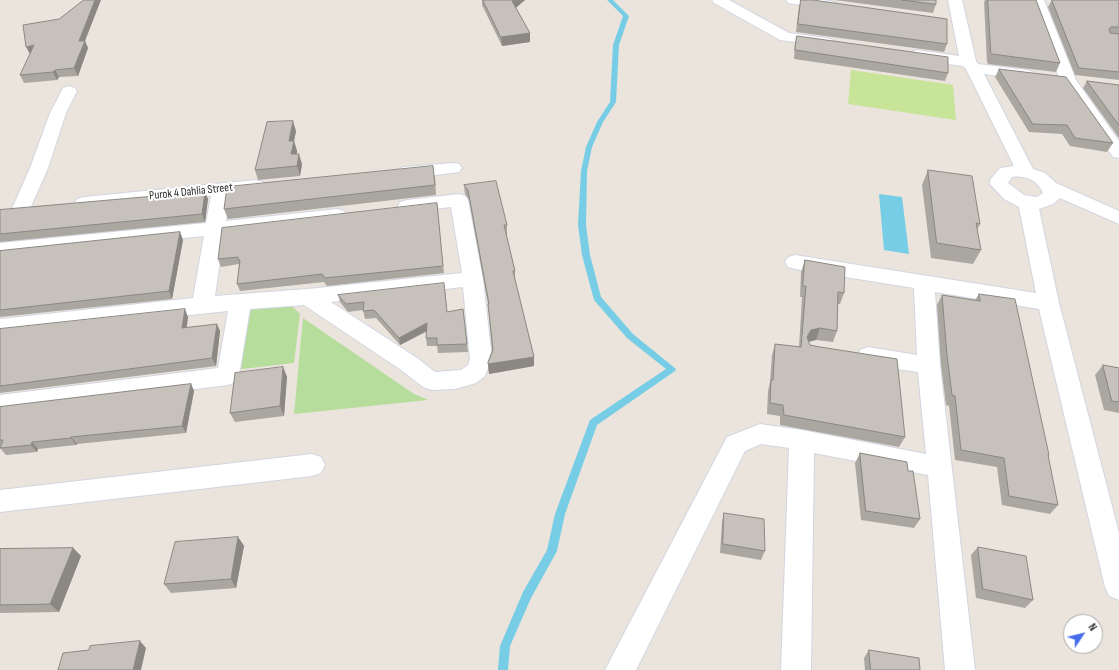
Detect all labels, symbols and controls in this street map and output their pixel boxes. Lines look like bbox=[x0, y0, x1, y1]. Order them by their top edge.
street label: Purok 4 Dahlia Street bbox=[149, 180, 233, 204]
north arrow bbox=[1063, 614, 1103, 654]
text: N bbox=[1085, 621, 1099, 634]

